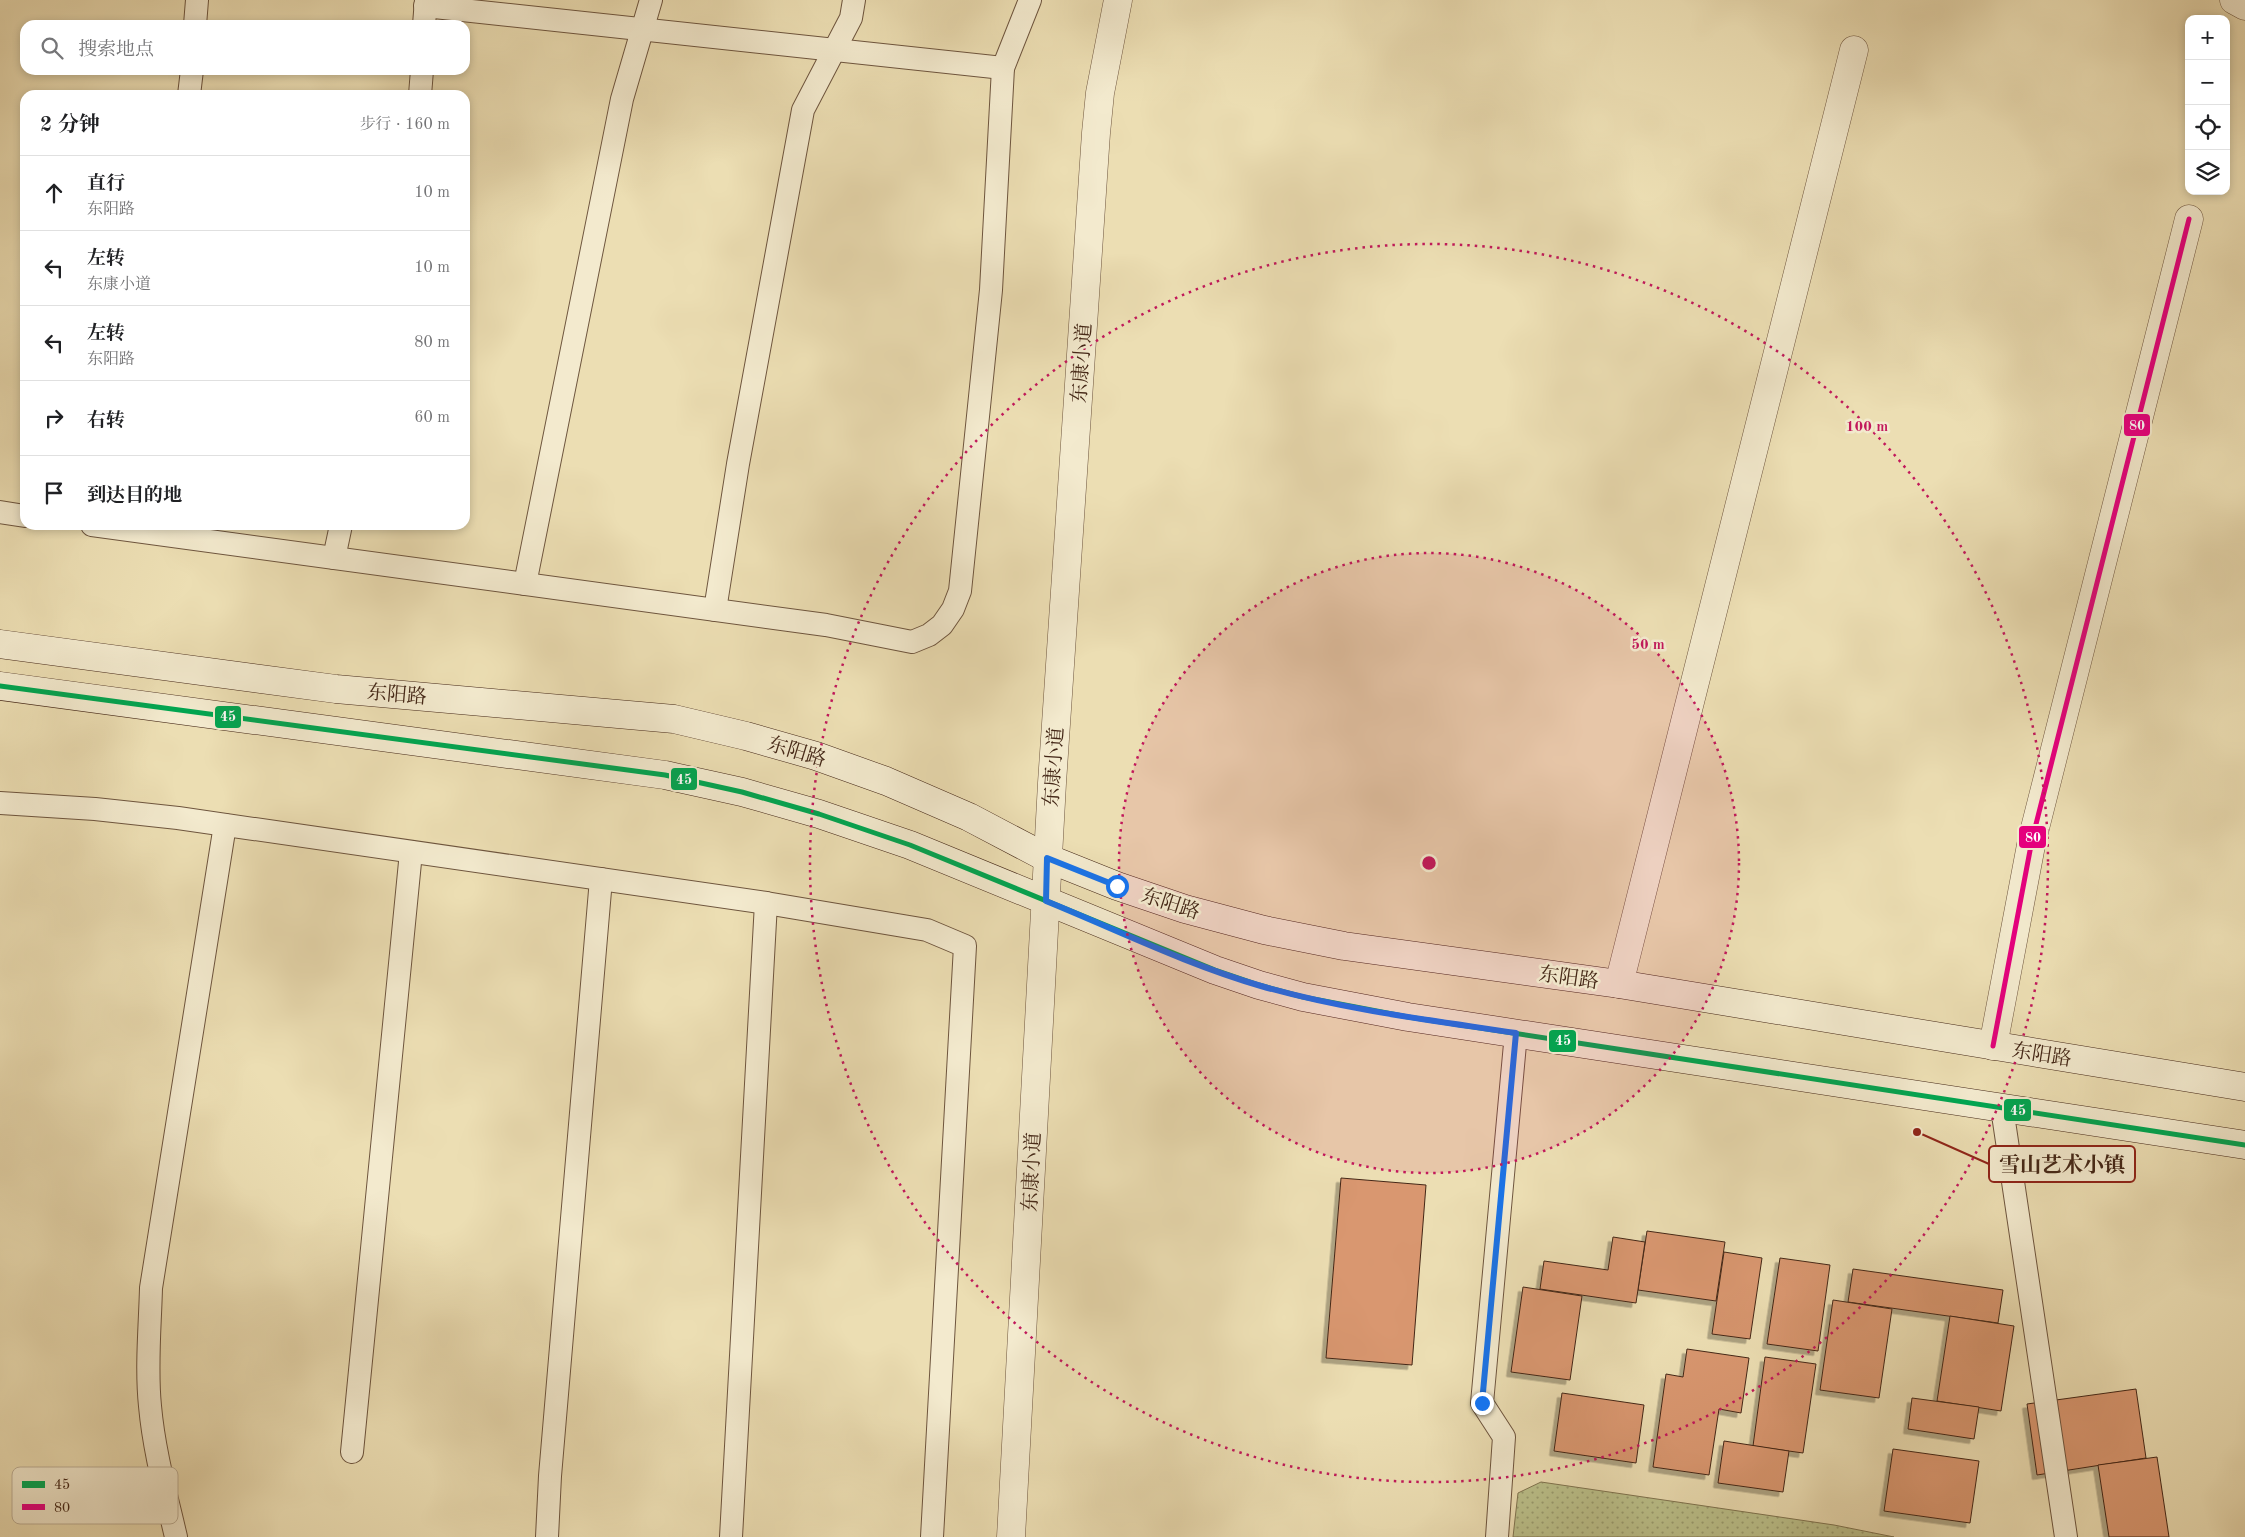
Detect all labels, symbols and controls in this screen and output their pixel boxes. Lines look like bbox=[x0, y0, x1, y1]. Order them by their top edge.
map controls bbox=[2185, 15, 2230, 195]
button: + bbox=[2185, 15, 2230, 60]
search box bbox=[20, 20, 470, 75]
icon: search bbox=[38, 34, 66, 62]
text: 搜索地点 bbox=[78, 41, 154, 60]
button: − bbox=[2185, 60, 2230, 105]
button: locate bbox=[2185, 105, 2230, 150]
text: 2 分钟 bbox=[40, 115, 100, 136]
text: 步行 · 160 m bbox=[360, 117, 450, 133]
button: layers bbox=[2185, 150, 2230, 195]
text: 直行 bbox=[87, 175, 125, 194]
icon: ahead bbox=[40, 179, 68, 207]
text: 10 m bbox=[414, 185, 450, 201]
text: 东阳路 bbox=[87, 202, 135, 218]
text: 左转 bbox=[87, 250, 125, 269]
icon: left bbox=[40, 254, 68, 282]
text: 10 m bbox=[414, 260, 450, 276]
text: 东康小道 bbox=[87, 277, 151, 293]
street label: 东康小道 bbox=[1067, 322, 1096, 404]
text: 左转 bbox=[87, 325, 125, 344]
icon: left bbox=[40, 329, 68, 357]
text: 80 m bbox=[414, 335, 450, 351]
text: 东阳路 bbox=[87, 352, 135, 368]
icon: right bbox=[40, 404, 68, 432]
text: 60 m bbox=[414, 410, 450, 426]
text: 右转 bbox=[87, 412, 125, 431]
line badge: 80 bbox=[2123, 413, 2151, 437]
text: 80 bbox=[2129, 419, 2145, 433]
text: 100 m bbox=[1846, 420, 1888, 435]
icon: arrive bbox=[40, 479, 68, 507]
text: 到达目的地 bbox=[87, 487, 182, 506]
text: 50 m bbox=[1631, 638, 1665, 653]
street label: 东阳路 bbox=[366, 681, 428, 709]
line badge: 45 bbox=[214, 705, 242, 729]
text: 45 bbox=[220, 710, 236, 724]
street label: 东康小道 bbox=[1039, 726, 1068, 808]
street label: 东阳路 bbox=[765, 733, 829, 771]
line badge: 45 bbox=[670, 767, 698, 791]
text: 45 bbox=[676, 773, 692, 787]
line badge: 80 bbox=[2018, 825, 2047, 849]
text: 80 bbox=[2025, 831, 2041, 845]
centre of rings bbox=[1420, 854, 1438, 872]
route start bbox=[1106, 875, 1129, 898]
street label: 东阳路 bbox=[1139, 884, 1203, 924]
street label: 东阳路 bbox=[1538, 963, 1600, 993]
line badge: 45 bbox=[1548, 1029, 1577, 1053]
text: 45 bbox=[1555, 1034, 1571, 1048]
street label: 东阳路 bbox=[2010, 1039, 2073, 1071]
line badge: 45 bbox=[2003, 1098, 2032, 1122]
text: 45 bbox=[2010, 1104, 2026, 1118]
street label: 东康小道 bbox=[1018, 1131, 1045, 1213]
callout: 雪山艺术小镇 bbox=[1989, 1146, 2135, 1182]
text: 雪山艺术小镇 bbox=[1999, 1153, 2125, 1177]
route end bbox=[1471, 1392, 1494, 1415]
legend bbox=[12, 1467, 178, 1524]
text: 45 bbox=[54, 1478, 70, 1492]
text: 80 bbox=[54, 1501, 70, 1515]

